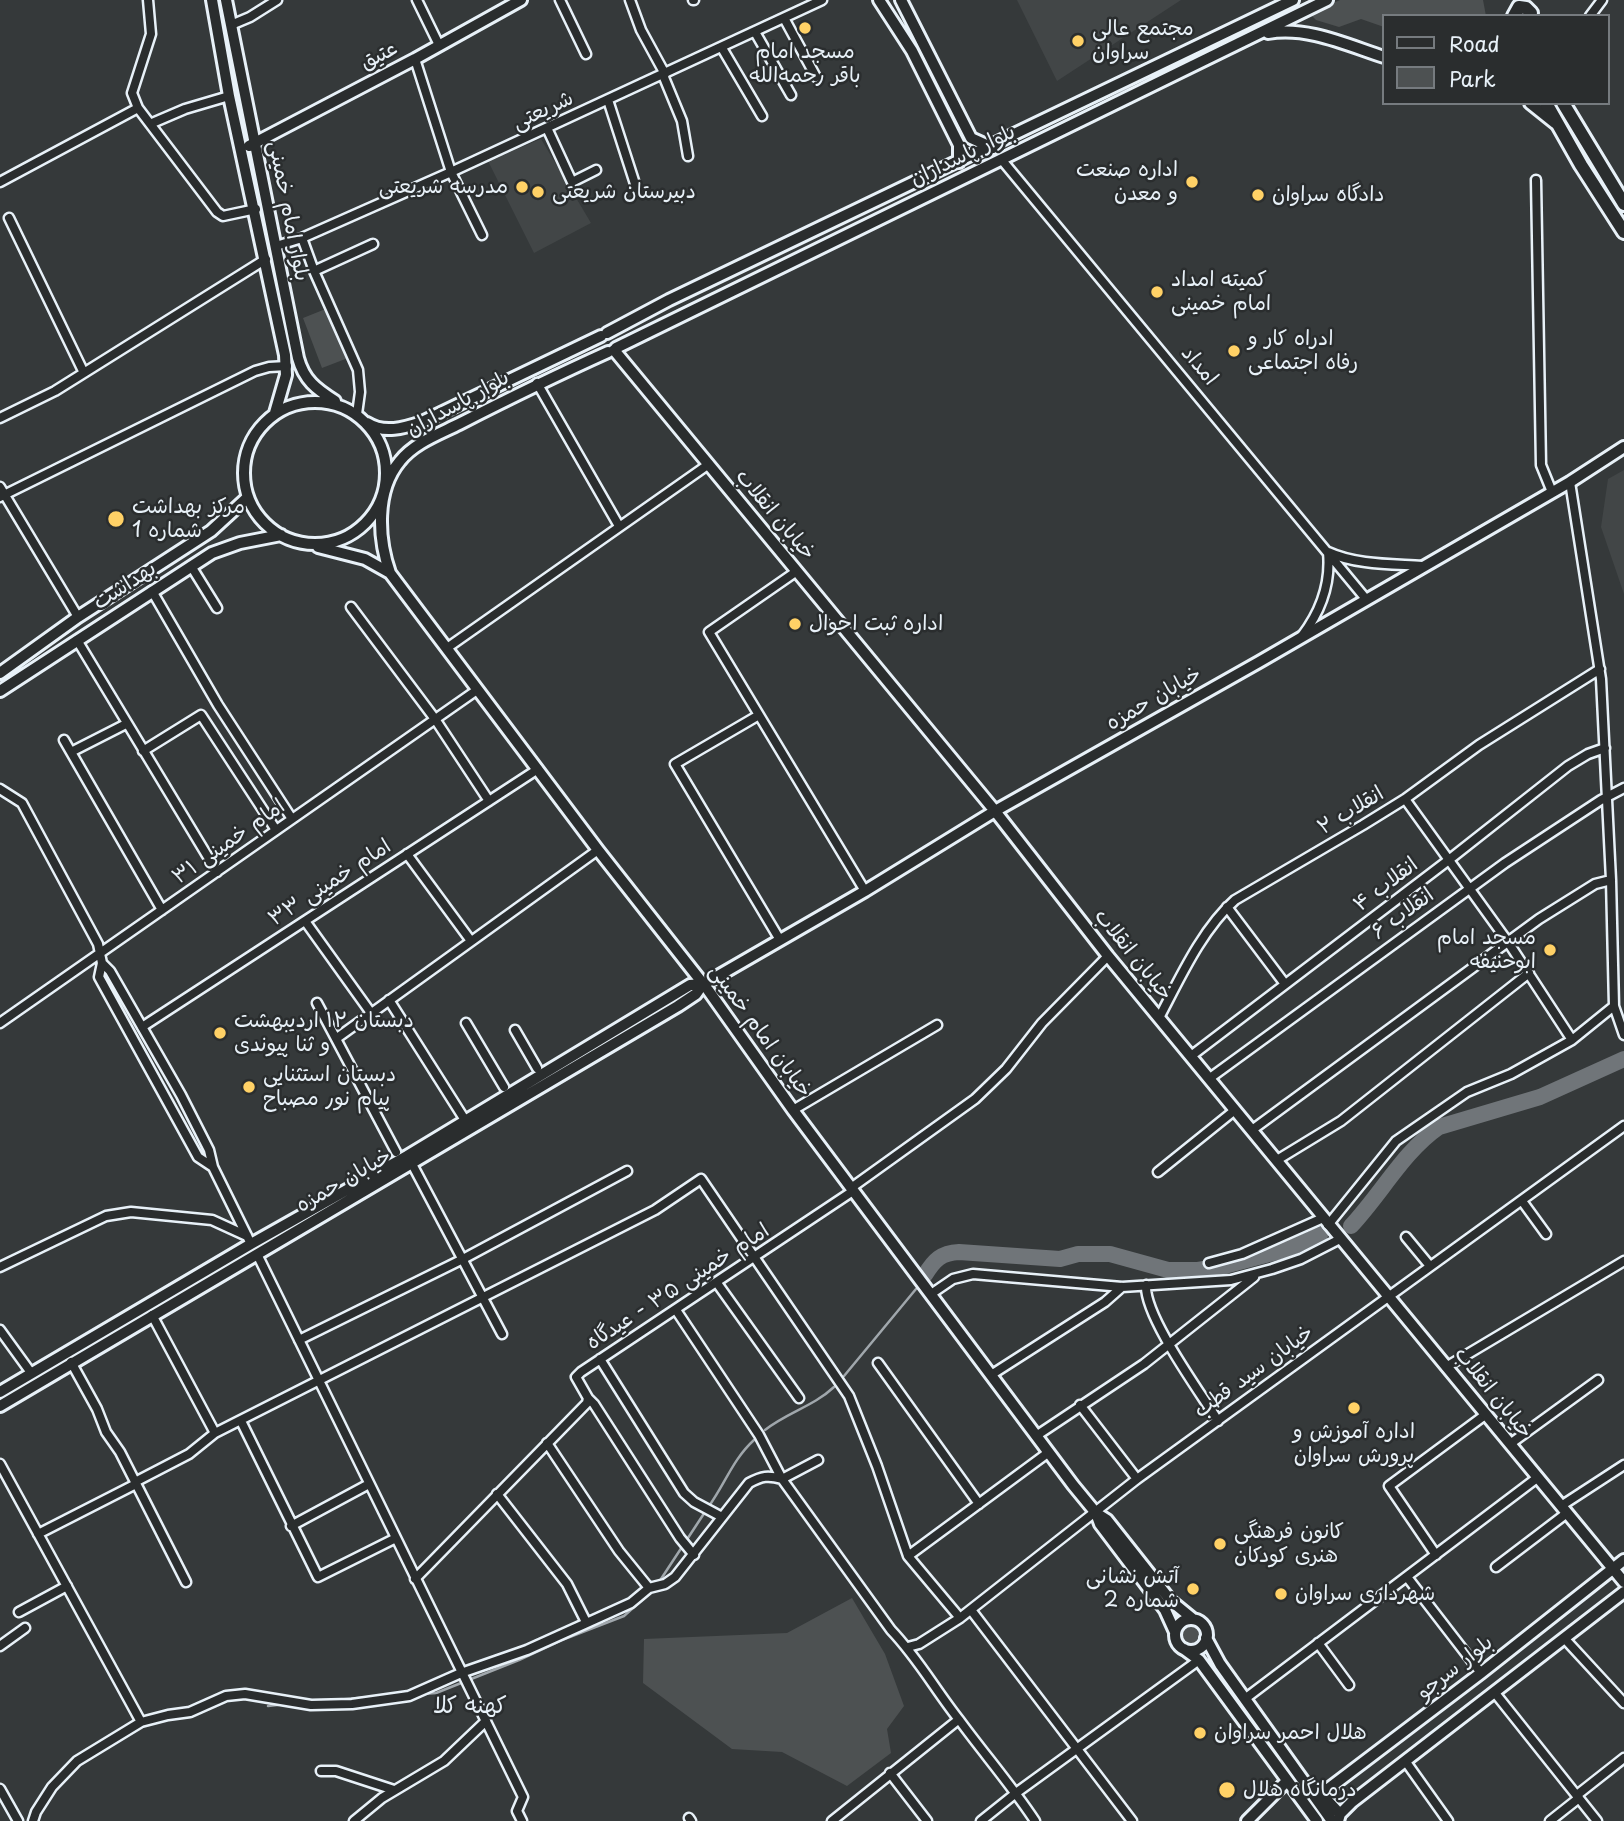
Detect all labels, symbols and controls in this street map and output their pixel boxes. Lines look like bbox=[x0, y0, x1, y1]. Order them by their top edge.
legend bbox=[1382, 14, 1610, 105]
place label: مجتمع عالی سراوان bbox=[1092, 16, 1194, 66]
marker: مسجد امام باقر رحمه‌الله bbox=[797, 20, 813, 36]
text: Road bbox=[1449, 27, 1500, 59]
marker: مجتمع عالی سراوان bbox=[1070, 33, 1086, 49]
street label: عتیق bbox=[356, 36, 402, 76]
place label: مسجد امام باقر رحمه‌الله bbox=[749, 39, 861, 89]
text: Park bbox=[1449, 62, 1496, 94]
street label: شریعتی bbox=[508, 86, 578, 136]
street label: بلوار پاسداران bbox=[906, 120, 1020, 192]
street label: بلوار امام خمینی bbox=[262, 139, 314, 283]
place label: اداره صنعت و معدن bbox=[1076, 157, 1178, 207]
place label: مدرسه شریعتی bbox=[379, 174, 508, 200]
marker: اداره صنعت و معدن bbox=[1184, 174, 1200, 190]
marker: مدرسه شریعتی bbox=[514, 179, 530, 195]
place label: دبیرستان شریعتی bbox=[552, 179, 696, 205]
place label: دادگاه سراوان bbox=[1272, 182, 1385, 208]
marker: دبیرستان شریعتی bbox=[530, 184, 546, 200]
marker: دادگاه سراوان bbox=[1250, 187, 1266, 203]
place label: کمیته امداد امام خمینی bbox=[1171, 267, 1271, 317]
marker: کمیته امداد امام خمینی bbox=[1149, 284, 1165, 300]
place label: ادراه کار و رفاه اجتماعی bbox=[1248, 326, 1358, 376]
street label: امداد bbox=[1175, 341, 1223, 391]
marker: ادراه کار و رفاه اجتماعی bbox=[1226, 343, 1242, 359]
street label: بلوار پاسداران bbox=[402, 365, 514, 443]
street label: خیابان انقلاب bbox=[730, 465, 820, 565]
place label: مرکز بهداشت شماره 1 bbox=[132, 494, 245, 544]
marker: مرکز بهداشت شماره 1 bbox=[106, 509, 126, 529]
street label: بهداشت bbox=[89, 556, 161, 616]
place label: اداره ثبت احوال bbox=[809, 611, 943, 637]
marker: اداره ثبت احوال bbox=[787, 616, 803, 632]
street label: خیابان حمزه bbox=[1102, 662, 1206, 736]
street label: انقلاب ۲ bbox=[1313, 781, 1389, 841]
street label: امام خمینی ۳۱ bbox=[168, 794, 290, 890]
street label: امام خمینی ۳۳ bbox=[264, 834, 396, 932]
street label: انقلاب ۴ bbox=[1349, 853, 1423, 917]
street label: انقلاب ۶ bbox=[1367, 883, 1439, 945]
street label: خیابان انقلاب bbox=[1088, 904, 1178, 1006]
place label: مسجد امام ابوحنیفه bbox=[1437, 925, 1536, 975]
marker: مسجد امام ابوحنیفه bbox=[1542, 942, 1558, 958]
street label: خیابان امام خمینی bbox=[703, 959, 817, 1103]
place label: دبستان ۱۲ اردیبهشت و ثنا پیوندی bbox=[234, 1008, 414, 1058]
marker: دبستان ۱۲ اردیبهشت و ثنا پیوندی bbox=[212, 1025, 228, 1041]
place label: دبستان استثنایی پیام نور مصباح bbox=[263, 1062, 396, 1112]
marker: دبستان استثنایی پیام نور مصباح bbox=[241, 1079, 257, 1095]
street label: خیابان حمزه bbox=[292, 1144, 396, 1218]
street label: امام خمینی ۳۵ - عیدگاه bbox=[582, 1218, 774, 1356]
street label: خیابان سید قطب bbox=[1189, 1320, 1319, 1424]
street label: خیابان انقلاب bbox=[1448, 1342, 1538, 1444]
marker: اداره آموزش و پرورش سراوان bbox=[1346, 1400, 1362, 1416]
place label: اداره آموزش و پرورش سراوان bbox=[1293, 1419, 1415, 1469]
place label: کانون فرهنگی هنری کودکان bbox=[1234, 1519, 1344, 1569]
marker: کانون فرهنگی هنری کودکان bbox=[1212, 1536, 1228, 1552]
place label: آتش نشانی شماره 2 bbox=[1086, 1564, 1179, 1614]
marker: آتش نشانی شماره 2 bbox=[1185, 1581, 1201, 1597]
place label: شهرداری سراوان bbox=[1295, 1581, 1435, 1607]
marker: شهرداری سراوان bbox=[1273, 1586, 1289, 1602]
street label: بلوار سرجو bbox=[1412, 1630, 1498, 1706]
district label: کهنه کلا bbox=[433, 1693, 507, 1721]
place label: هلال احمر سراوان bbox=[1214, 1720, 1367, 1746]
marker: هلال احمر سراوان bbox=[1192, 1725, 1208, 1741]
place label: درمانگاه هلال bbox=[1243, 1777, 1357, 1803]
marker: درمانگاه هلال bbox=[1217, 1780, 1237, 1800]

